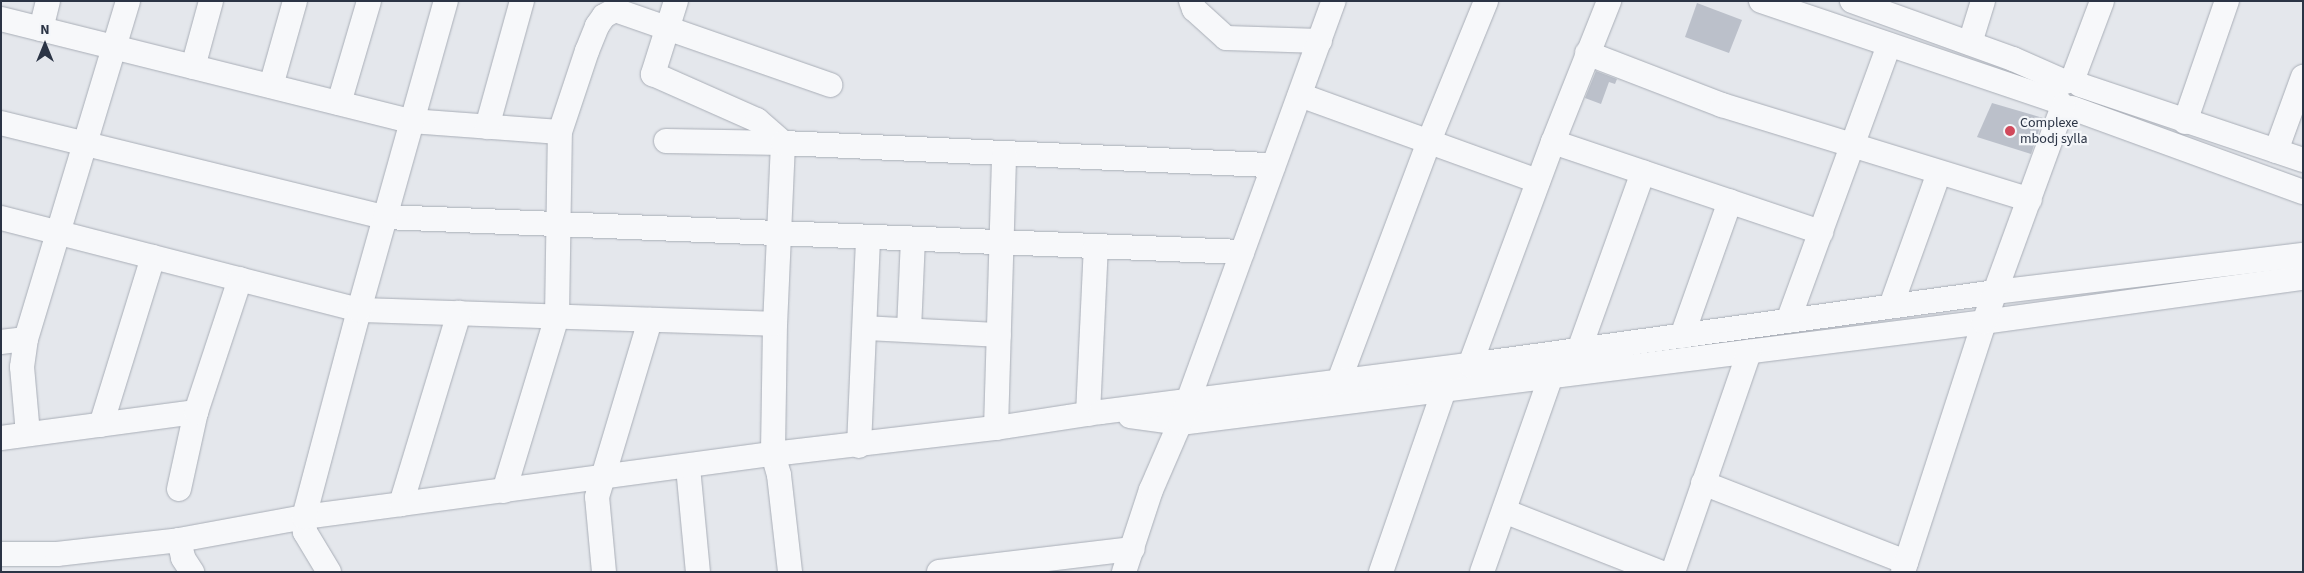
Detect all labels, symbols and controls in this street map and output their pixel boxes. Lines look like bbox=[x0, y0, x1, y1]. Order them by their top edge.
north arrow bbox=[20, 20, 70, 70]
text: N bbox=[40, 20, 50, 40]
place label: Complexe mbodj sylla bbox=[2020, 115, 2088, 148]
marker: Complexe mbodj sylla bbox=[2004, 125, 2016, 137]

